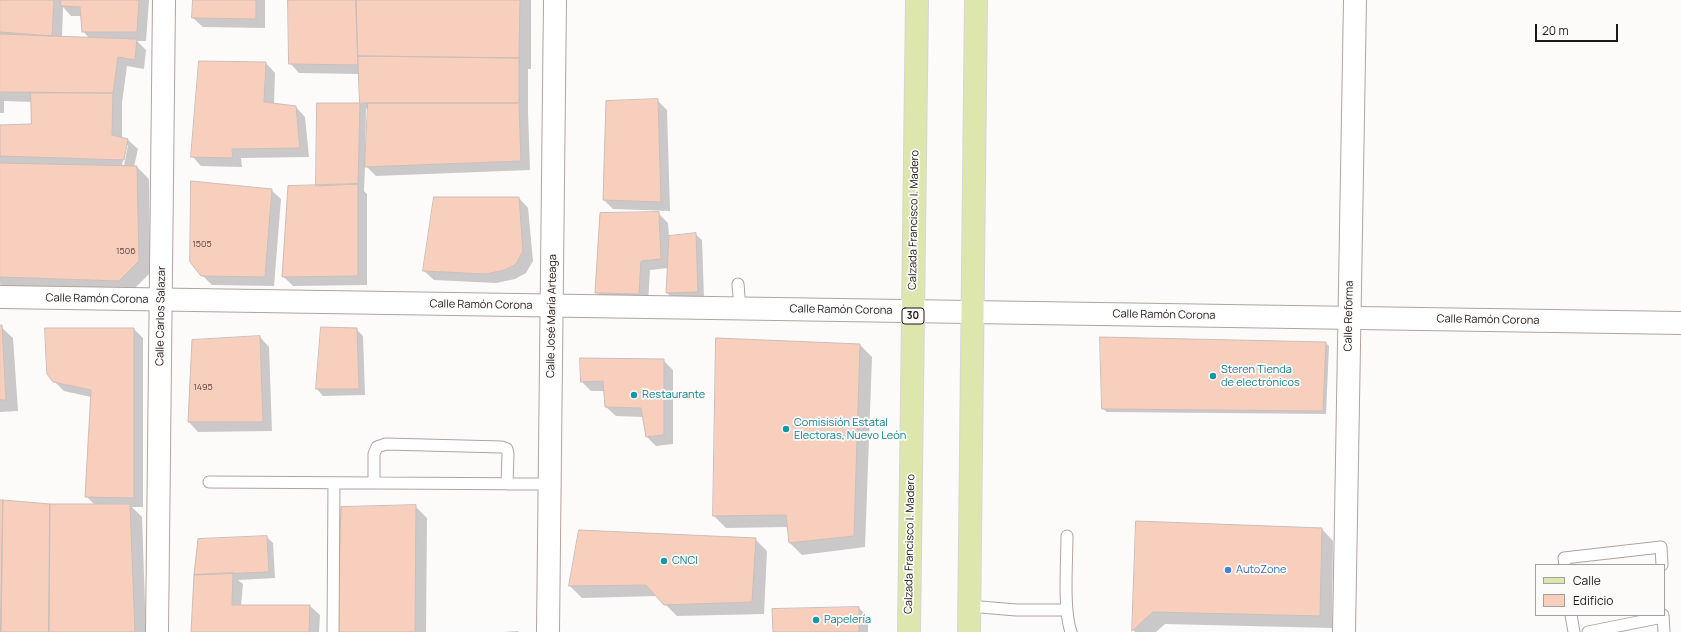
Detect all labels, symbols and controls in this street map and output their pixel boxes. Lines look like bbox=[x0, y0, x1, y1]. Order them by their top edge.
scale bar bbox=[1537, 16, 1620, 42]
text: 20 m bbox=[1542, 22, 1569, 39]
street label: Calzada Francisco I. Madero bbox=[906, 150, 922, 290]
house number: 1505 bbox=[192, 239, 212, 249]
house number: 1506 bbox=[116, 246, 136, 256]
street label: Calle José María Arteaga bbox=[544, 254, 560, 378]
street label: Calle Carlos Salazar bbox=[154, 266, 168, 366]
street label: Calle Reforma bbox=[1342, 281, 1356, 351]
street label: Calle Ramón Corona bbox=[46, 292, 148, 306]
street label: Calle Ramón Corona bbox=[430, 298, 532, 312]
street label: Calle Ramón Corona bbox=[790, 303, 892, 317]
road number: 30 bbox=[902, 308, 924, 324]
street label: Calle Ramón Corona bbox=[1113, 308, 1215, 322]
street label: Calle Ramón Corona bbox=[1437, 313, 1539, 327]
place label: Steren Tienda de electrónicos bbox=[1221, 363, 1300, 389]
marker: Steren Tienda de electrónicos bbox=[1208, 371, 1218, 381]
house number: 1495 bbox=[193, 382, 213, 392]
place label: Restaurante bbox=[642, 388, 705, 402]
marker: Restaurante bbox=[629, 390, 639, 400]
place label: Comisisión Estatal Electoras, Nuevo León bbox=[794, 416, 906, 442]
marker: Comisisión Estatal Electoras, Nuevo León bbox=[781, 424, 791, 434]
street label: Calzada Francisco I. Madero bbox=[902, 474, 918, 614]
place label: CNCI bbox=[672, 554, 698, 568]
marker: CNCI bbox=[659, 556, 669, 566]
place label: AutoZone bbox=[1236, 563, 1286, 577]
legend bbox=[1535, 564, 1665, 616]
marker: AutoZone bbox=[1223, 565, 1233, 575]
text: Calle bbox=[1573, 572, 1601, 589]
text: Edificio bbox=[1573, 592, 1613, 609]
place label: Papelería bbox=[824, 613, 871, 627]
marker: Papelería bbox=[811, 615, 821, 625]

